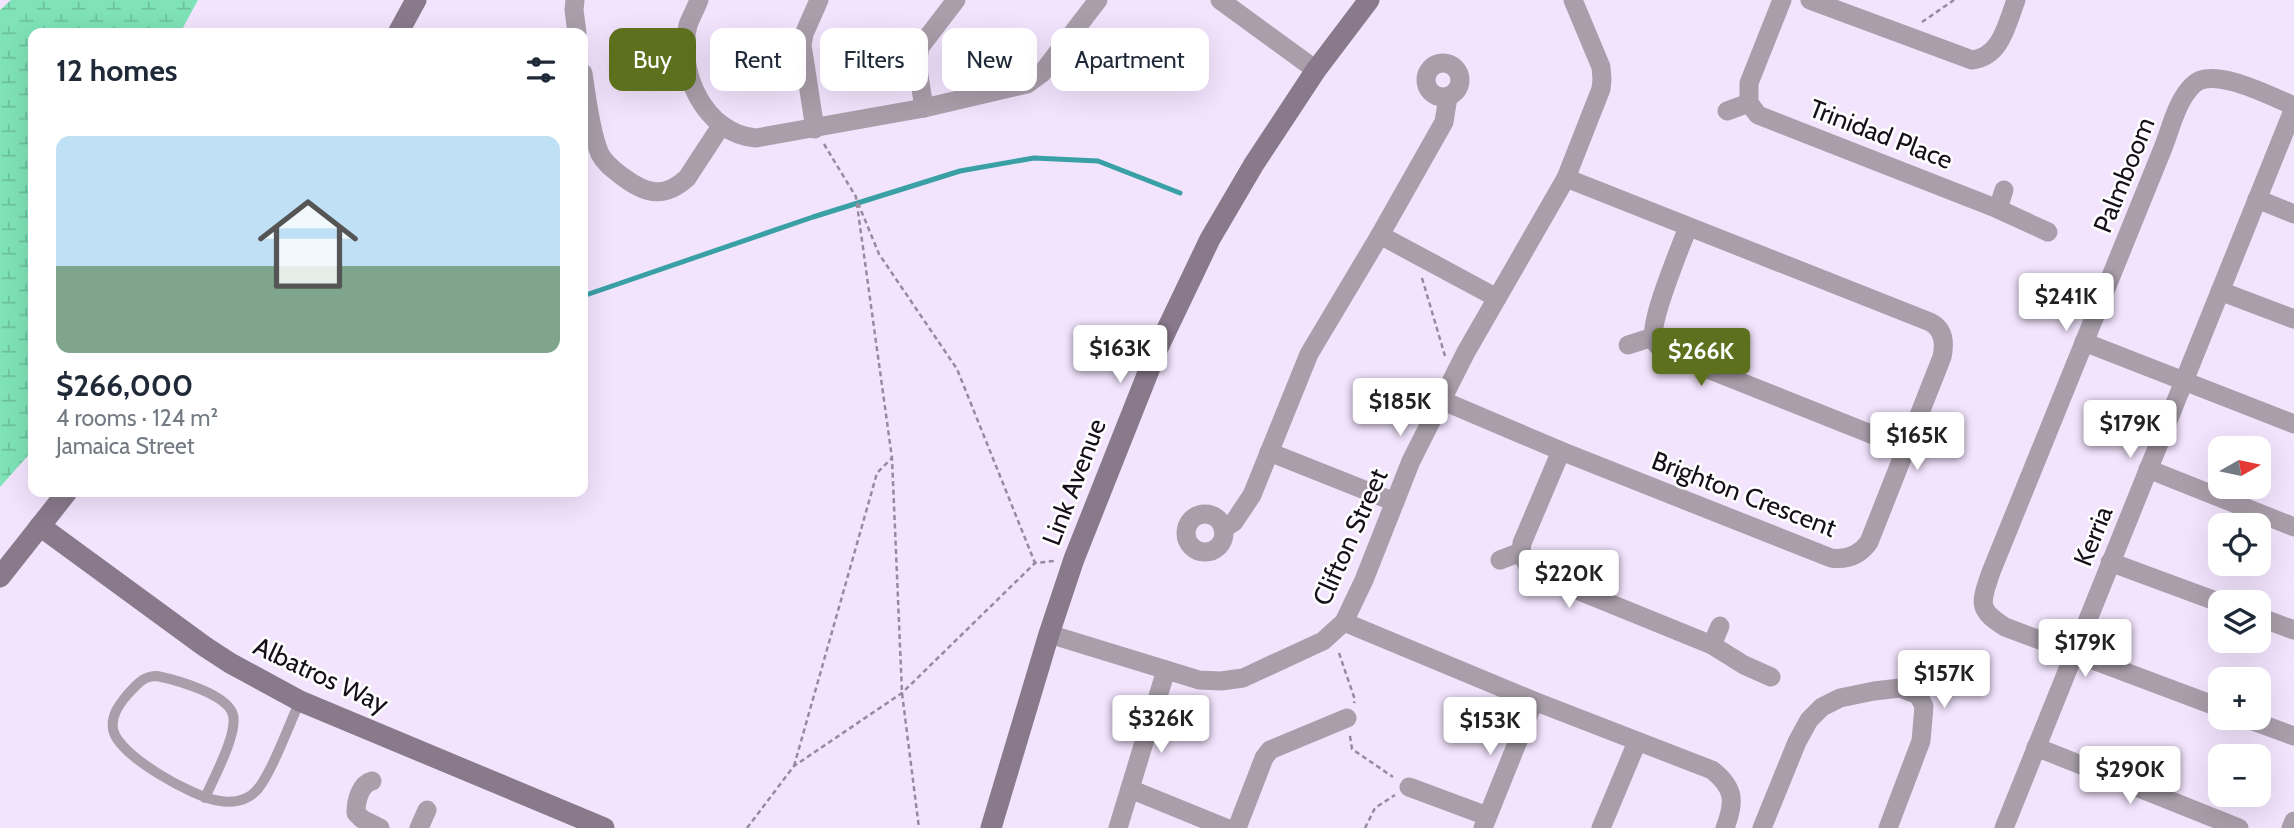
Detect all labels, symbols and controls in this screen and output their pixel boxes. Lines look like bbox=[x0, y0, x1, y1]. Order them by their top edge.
chip: Buy bbox=[609, 28, 696, 91]
chip: Rent bbox=[710, 28, 806, 91]
chip: Filters bbox=[820, 28, 928, 91]
chip: New bbox=[942, 28, 1037, 91]
chip: Apartment bbox=[1051, 28, 1209, 91]
icon: filters bbox=[522, 51, 560, 89]
text: 12 homes bbox=[56, 52, 178, 89]
street label: Trinidad Place bbox=[1805, 92, 1957, 176]
street label: Palmboom bbox=[2086, 113, 2162, 237]
icon: home bbox=[245, 181, 371, 307]
pin: $241K bbox=[2017, 274, 2115, 333]
text: $241K bbox=[2035, 282, 2097, 310]
pin: $163K bbox=[1071, 326, 1169, 385]
pin: $266K bbox=[1652, 328, 1750, 388]
text: $163K bbox=[1089, 334, 1151, 362]
text: $266K bbox=[1668, 337, 1734, 365]
text: $266,000 bbox=[56, 367, 193, 404]
pin: $185K bbox=[1351, 378, 1449, 438]
text: $185K bbox=[1369, 387, 1431, 415]
pin: $179K bbox=[2081, 400, 2179, 460]
text: 4 rooms · 124 m² bbox=[56, 404, 218, 432]
text: $179K bbox=[2100, 409, 2160, 437]
pin: $165K bbox=[1868, 412, 1966, 472]
street label: Link Avenue bbox=[1035, 414, 1113, 550]
text: $165K bbox=[1886, 421, 1948, 449]
text: Jamaica Street bbox=[56, 432, 195, 460]
north arrow bbox=[2208, 436, 2272, 499]
map controls bbox=[2208, 436, 2271, 807]
street label: Brighton Crescent bbox=[1647, 444, 1841, 544]
street label: Clifton Street bbox=[1306, 463, 1394, 610]
street label: Kerria bbox=[2067, 501, 2120, 571]
button: locate bbox=[2208, 513, 2271, 576]
pin: $220K bbox=[1520, 550, 1618, 610]
text: $220K bbox=[1535, 559, 1603, 587]
button: layers bbox=[2208, 590, 2271, 653]
pin: $179K bbox=[2036, 620, 2134, 679]
text: $179K bbox=[2055, 628, 2115, 656]
street label: Albatros Way bbox=[249, 630, 393, 720]
pin: $157K bbox=[1895, 650, 1993, 710]
text: $157K bbox=[1914, 659, 1974, 687]
button: + bbox=[2208, 667, 2271, 730]
pin: $326K bbox=[1112, 696, 1210, 755]
pin: $153K bbox=[1441, 698, 1539, 757]
text: $326K bbox=[1128, 704, 1194, 732]
text: $153K bbox=[1460, 706, 1521, 734]
button: − bbox=[2208, 744, 2271, 807]
pin: $290K bbox=[2081, 746, 2179, 806]
text: $290K bbox=[2095, 755, 2165, 783]

